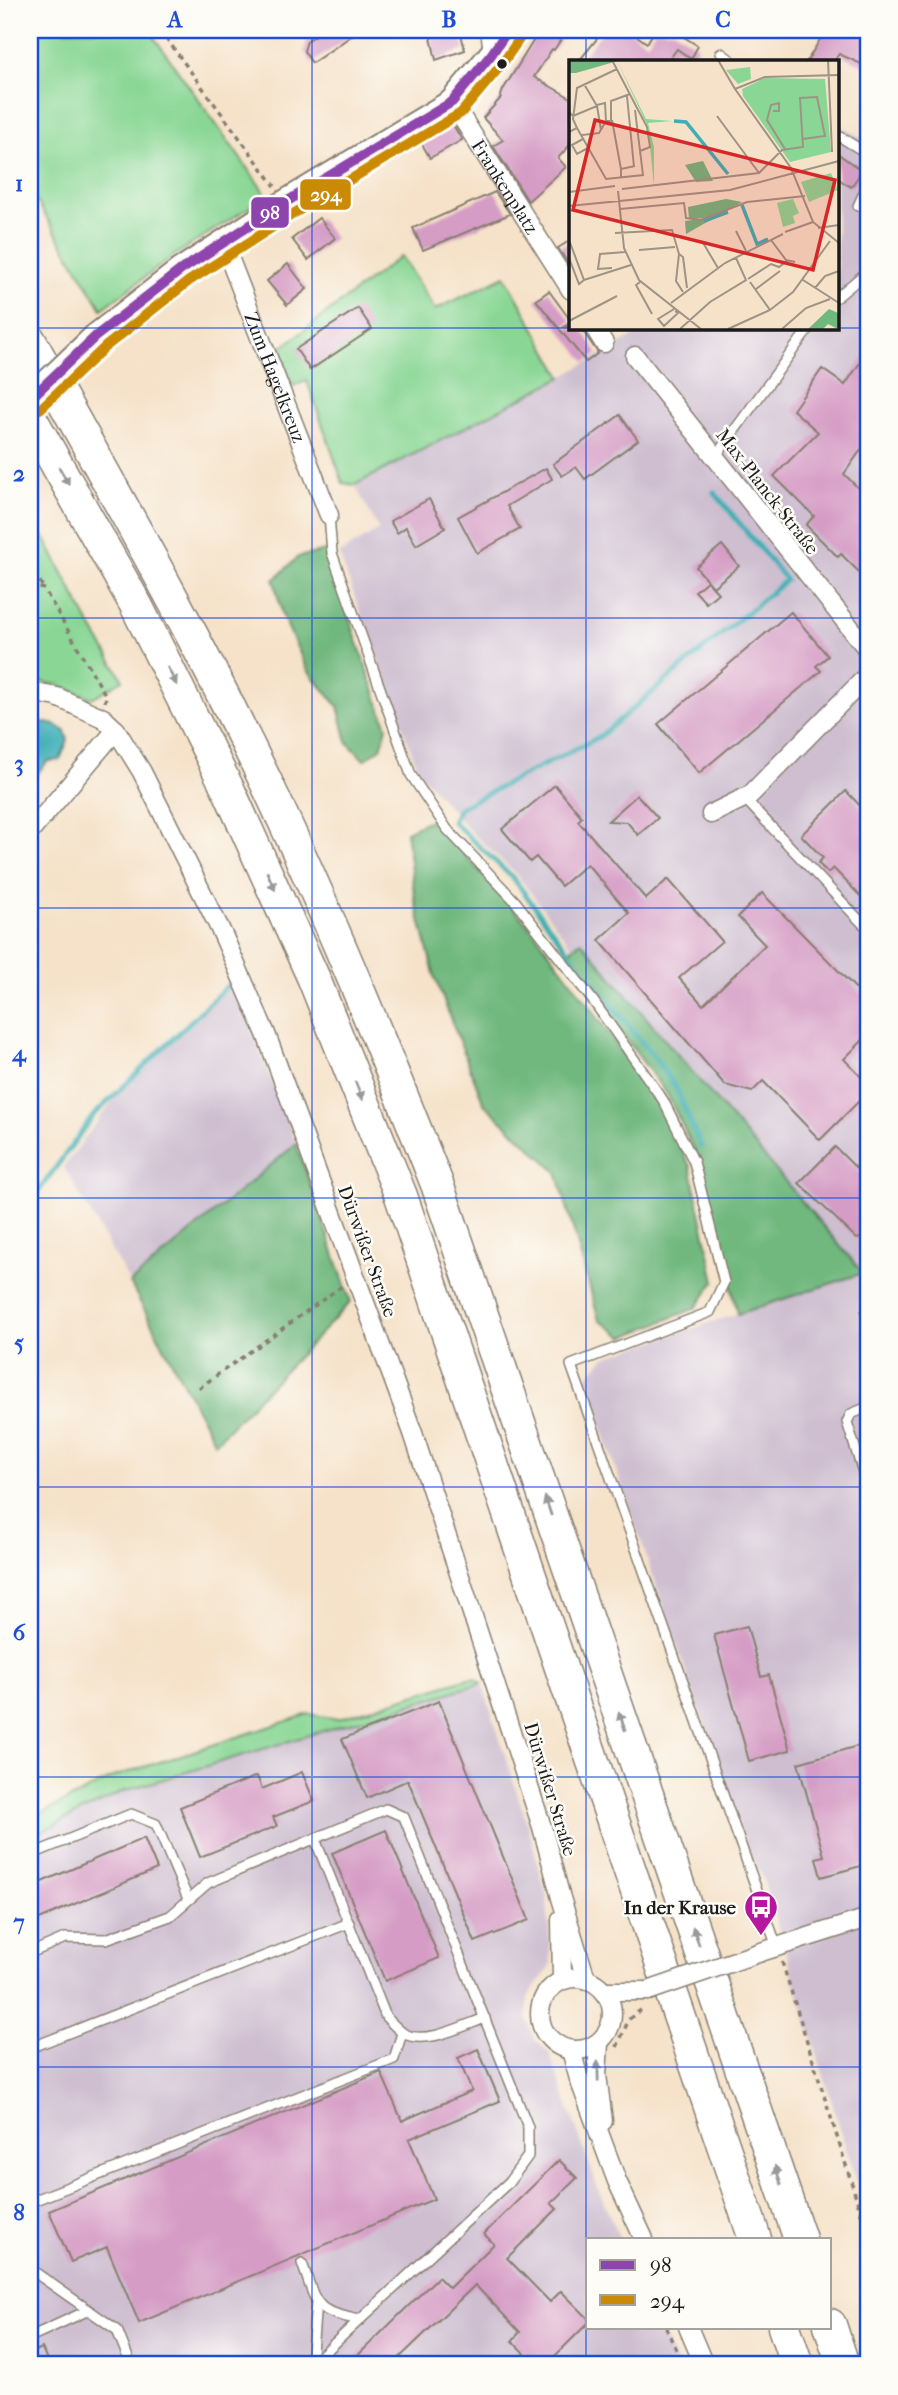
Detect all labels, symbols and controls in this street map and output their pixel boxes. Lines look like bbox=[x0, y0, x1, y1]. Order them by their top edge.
text: A bbox=[166, 6, 184, 33]
text: B bbox=[442, 6, 457, 33]
text: C bbox=[715, 6, 731, 33]
unlabelled marker bbox=[495, 57, 509, 71]
inset map bbox=[569, 60, 838, 329]
street label: Frankenplatz bbox=[467, 136, 543, 238]
text: 1 bbox=[15, 170, 23, 197]
line badge: 294 bbox=[299, 178, 352, 211]
text: 294 bbox=[311, 184, 342, 206]
line badge: 98 bbox=[250, 196, 290, 229]
text: 98 bbox=[259, 202, 280, 224]
street label: Zum Hagelkreuz bbox=[239, 309, 310, 446]
street label: Max-Planck-Straße bbox=[711, 424, 823, 559]
text: 2 bbox=[13, 460, 25, 487]
one-way arrow bbox=[58, 466, 70, 486]
one-way arrow bbox=[166, 666, 177, 686]
text: 3 bbox=[14, 750, 24, 777]
one-way arrow bbox=[265, 871, 277, 891]
text: 4 bbox=[11, 1040, 27, 1067]
one-way arrow bbox=[354, 1080, 365, 1101]
street label: Dürwißer Straße bbox=[333, 1183, 401, 1320]
text: 5 bbox=[14, 1329, 24, 1356]
one-way arrow bbox=[542, 1496, 553, 1517]
text: 6 bbox=[13, 1619, 26, 1646]
one-way arrow bbox=[616, 1711, 627, 1732]
street label: Dürwißer Straße bbox=[519, 1720, 581, 1859]
bus stop icon: In der Krause bbox=[742, 1888, 780, 1937]
place label: In der Krause bbox=[624, 1897, 737, 1919]
text: 7 bbox=[12, 1909, 25, 1936]
one-way arrow bbox=[690, 1926, 701, 1947]
one-way arrow bbox=[593, 2060, 604, 2082]
one-way arrow bbox=[772, 2164, 783, 2185]
text: 8 bbox=[13, 2199, 25, 2226]
legend bbox=[586, 2238, 832, 2328]
text: 98 bbox=[650, 2253, 672, 2277]
text: 294 bbox=[650, 2289, 685, 2313]

